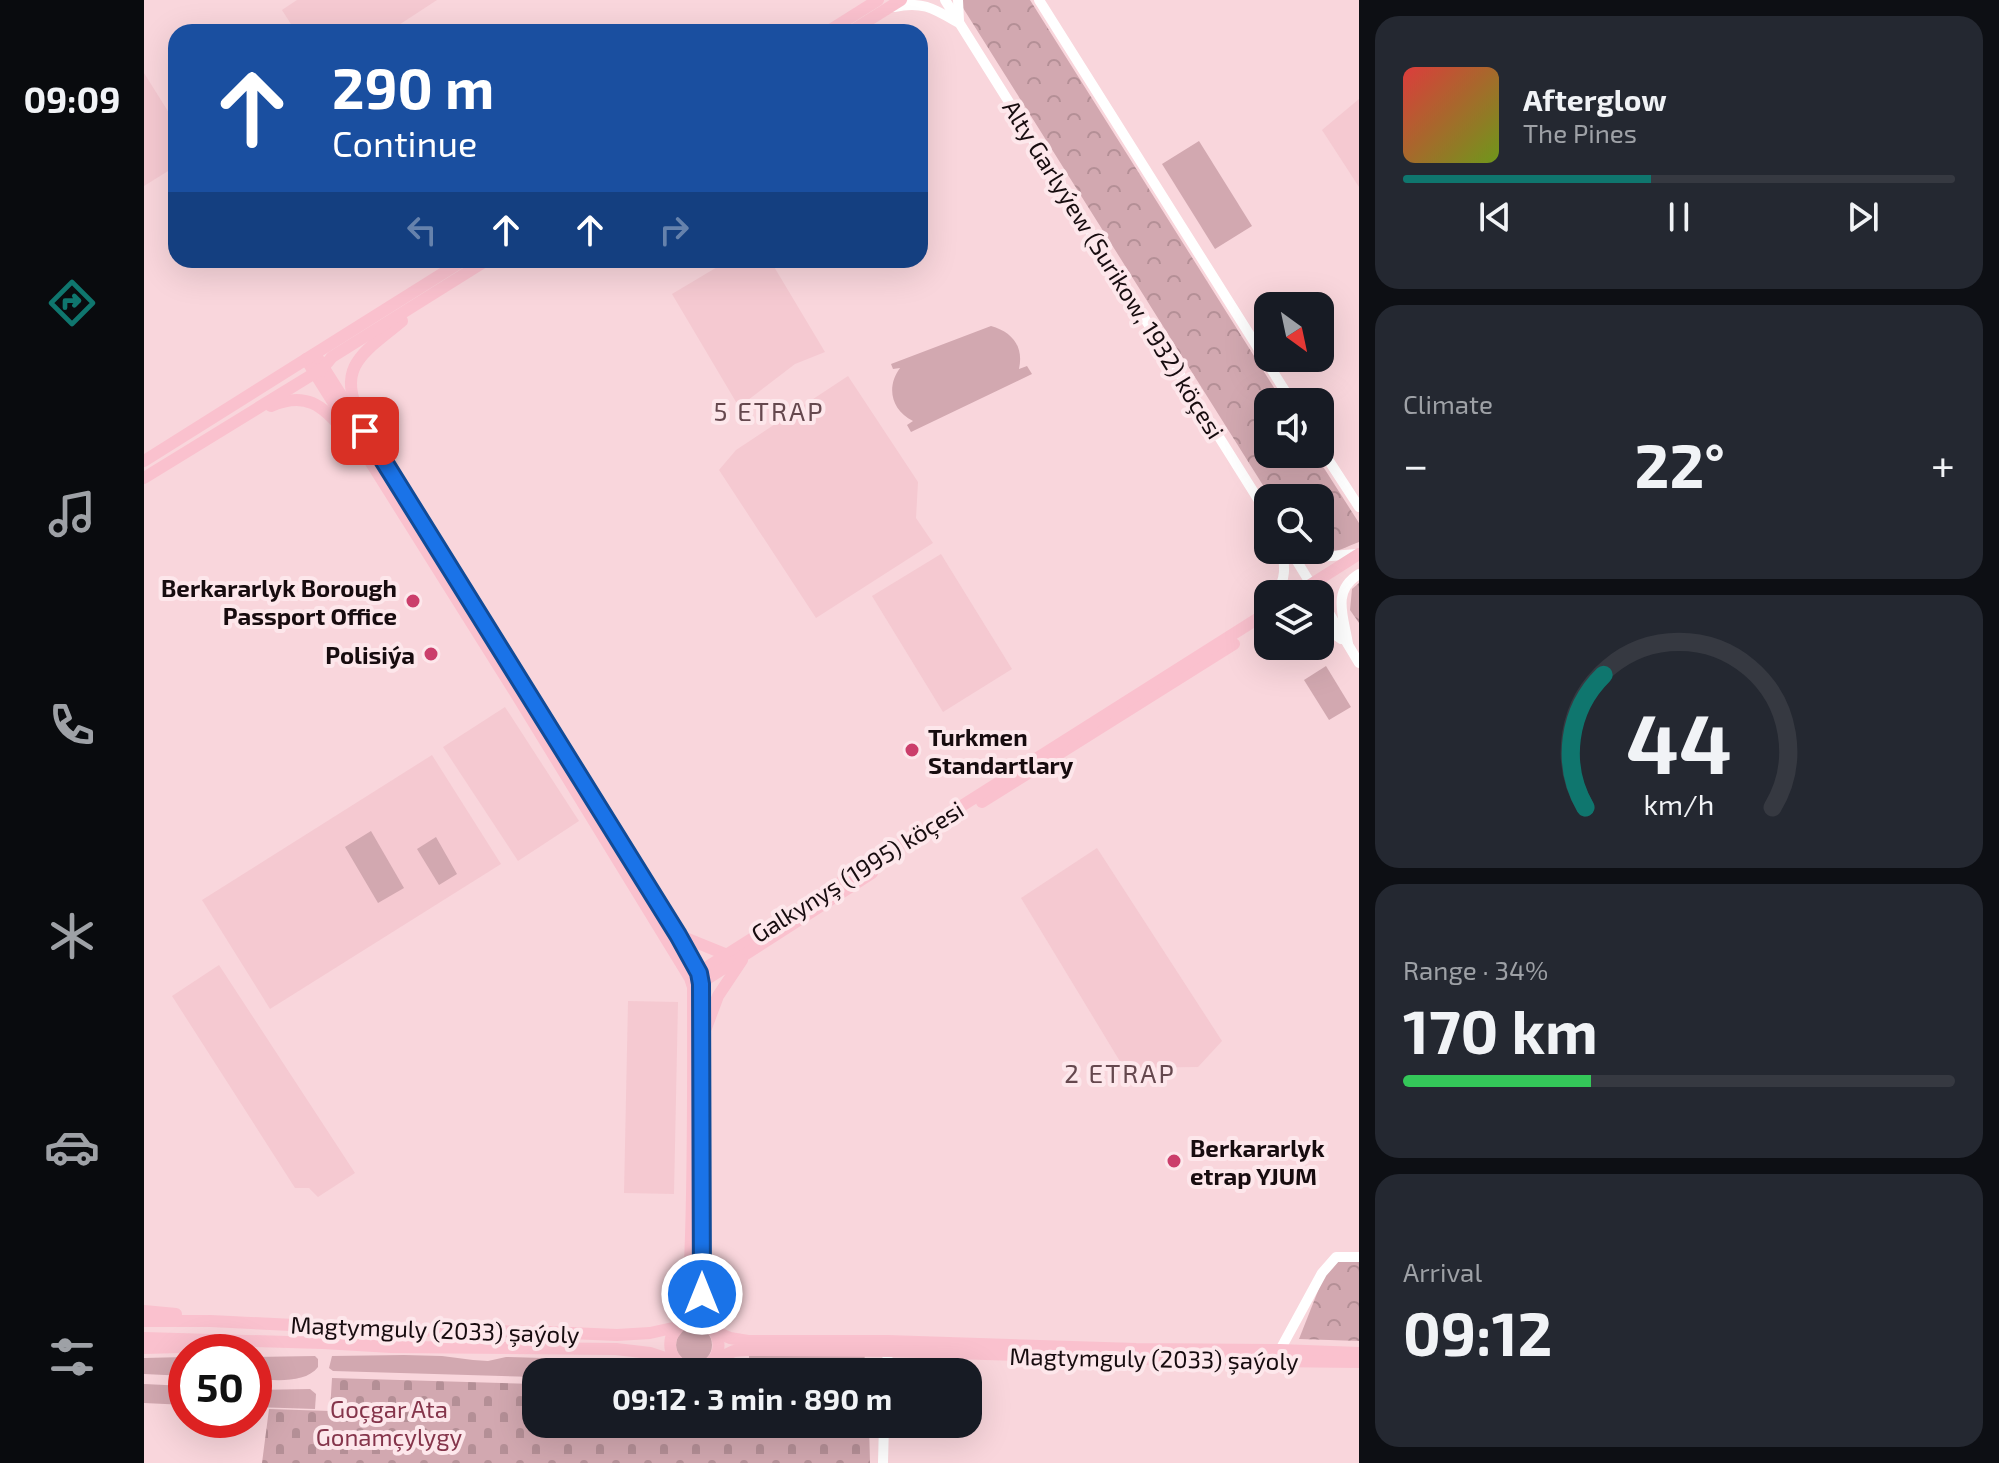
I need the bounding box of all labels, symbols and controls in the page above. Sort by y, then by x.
text: 290 m [332,53,494,120]
icon: ahead [200,56,304,160]
text: 09:09 [23,77,121,120]
text: Afterglow [1523,81,1667,117]
street label: Alty Garlyýew (Surikow, 1932) köçesi [996,94,1231,444]
text: The Pines [1523,117,1637,148]
text: Continue [332,121,477,164]
icon: previous [1473,195,1517,239]
icon: pause [1657,195,1701,239]
icon: next [1841,195,1885,239]
icon: left [400,208,444,252]
icon: ahead [484,208,528,252]
icon: ahead [568,208,612,252]
icon: right [652,208,696,252]
icon: directions [44,275,100,331]
north arrow [1254,292,1334,372]
map controls [1254,292,1334,660]
button: sound [1254,388,1334,468]
text: Climate [1403,388,1493,419]
district label: 5 ETRAP [714,395,824,426]
pin [331,397,399,465]
icon: arrive [343,409,387,453]
text: 22° [1635,428,1725,500]
text: − [1403,437,1429,490]
text: + [1931,437,1955,490]
button: search [1254,484,1334,564]
icon: music [44,486,100,542]
place label: Berkararlyk Borough Passport Office [161,573,397,630]
button: layers [1254,580,1334,660]
marker: Berkararlyk Borough Passport Office [404,592,422,610]
place label: Polisiýa [325,640,415,669]
marker: Polisiýa [422,645,440,663]
text: 44 [1626,690,1732,790]
icon: phone [44,697,100,753]
place label: Turkmen Standartlary [928,722,1074,779]
marker: Turkmen Standartlary [903,741,921,759]
text: km/h [1644,786,1714,821]
street label: Galkynyş (1995) köçesi [746,794,969,949]
icon: climate [44,908,100,964]
text: Range · 34% [1403,954,1548,985]
text: 170 km [1403,994,1598,1066]
district label: 2 ETRAP [1064,1057,1176,1088]
icon: car [44,1119,100,1175]
place label: Berkararlyk etrap YJUM [1190,1133,1325,1190]
marker: Berkararlyk etrap YJUM [1165,1152,1183,1170]
position arrow [660,1252,744,1336]
text: Arrival [1403,1256,1482,1287]
text: 09:12 [1403,1296,1552,1368]
street label: Magtymguly (2033) şaýoly [290,1309,580,1350]
icon: filters [44,1329,100,1385]
speed limit sign: 50 [168,1334,272,1438]
street label: Magtymguly (2033) şaýoly [1009,1341,1299,1376]
text: 09:12 · 3 min · 890 m [612,1380,892,1416]
park label: Goçgar Ata Gonamçylygy [316,1394,463,1452]

